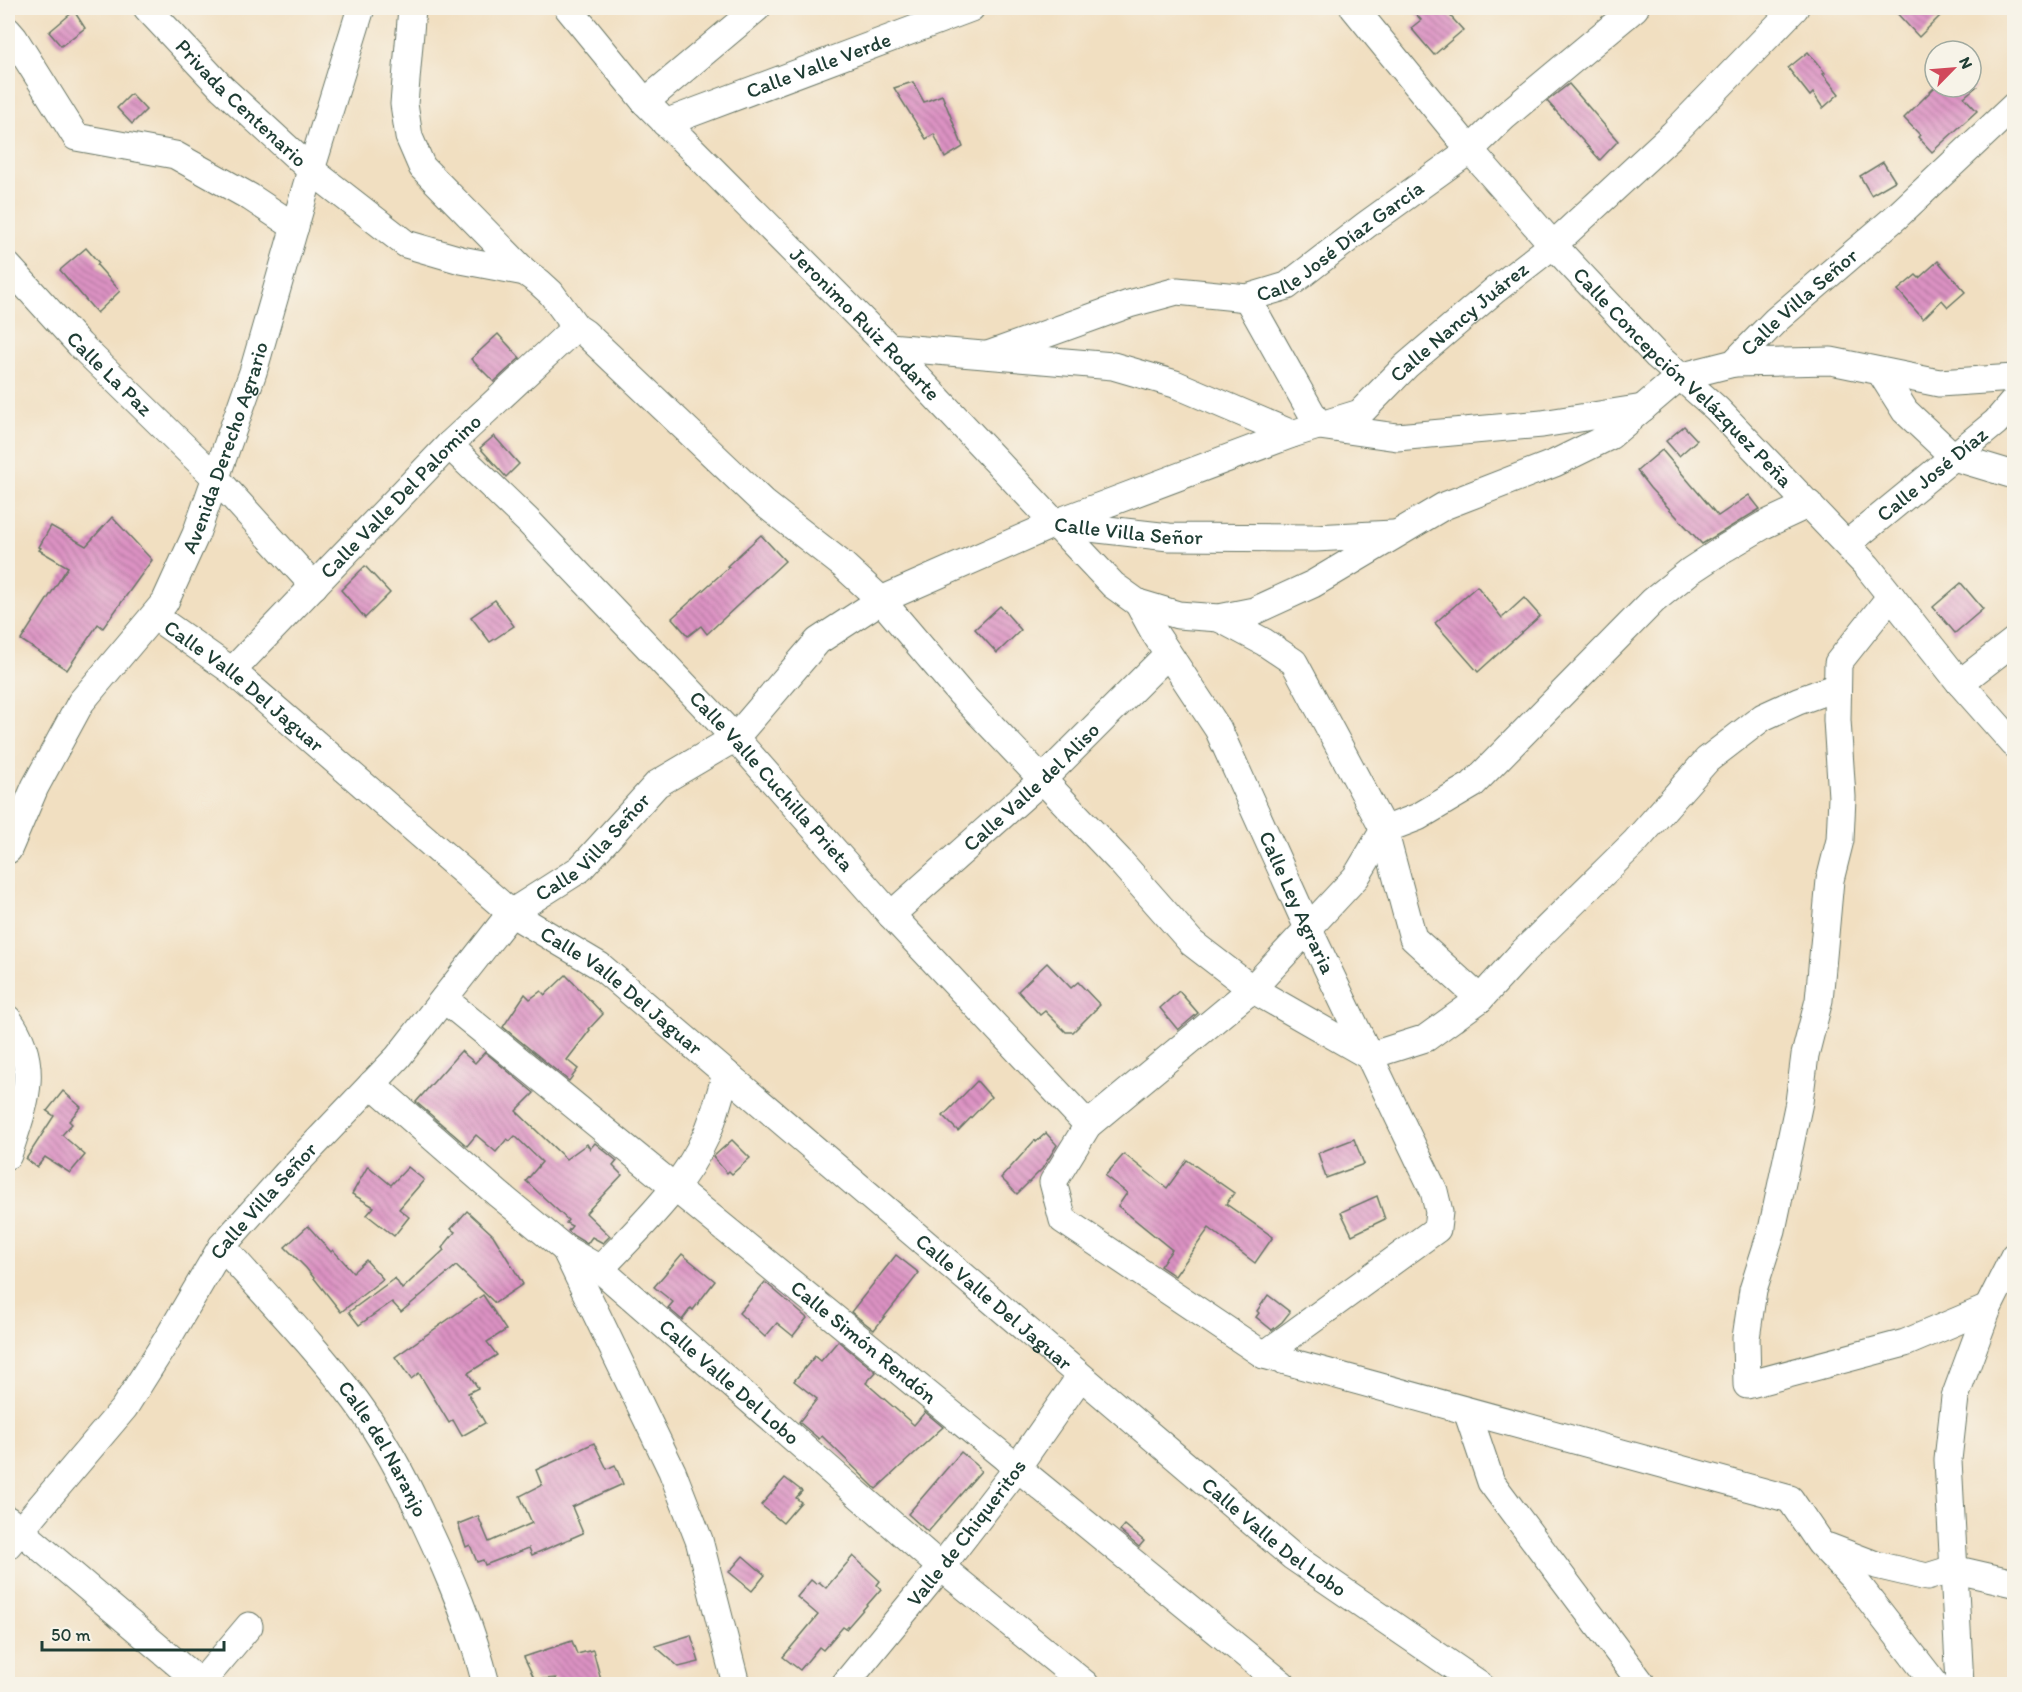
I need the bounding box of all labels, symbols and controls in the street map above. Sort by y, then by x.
street label: Calle Valle Verde [742,26,894,103]
street label: Privada Centenario [171,34,312,172]
north arrow [1923,39,1983,99]
text: N [1955,54,1977,72]
street label: Calle José Díaz García [1253,175,1428,307]
street label: Jeronimo Ruiz Rodarte [785,242,946,406]
street label: Calle Villa Señor [1735,242,1863,361]
street label: Calle Nancy Juárez [1384,256,1533,387]
street label: Calle Concepción Velázquez Peña [1568,262,1798,492]
street label: Calle La Paz [62,326,158,421]
street label: Avenida Derecho Agrario [176,339,273,557]
street label: Calle Valle Del Palomino [315,408,486,583]
street label: Calle José Díaz [1871,421,1992,527]
street label: Calle Villa Señor [1053,511,1203,549]
street label: Calle Valle Del Jaguar [159,614,330,757]
street label: Calle Valle Cuchilla Prieta [684,685,860,876]
street label: Calle Valle del Aliso [958,717,1104,857]
street label: Calle Villa Señor [530,787,655,906]
street label: Calle Ley Agraria [1254,827,1341,978]
street label: Calle Valle Del Jaguar [536,920,708,1060]
street label: Calle Villa Señor [204,1136,322,1264]
street label: Calle Valle Del Jaguar [911,1228,1078,1376]
street label: Calle Simón Rendón [786,1275,942,1409]
street label: Calle Valle Del Lobo [654,1313,805,1450]
street label: Calle del Naranjo [333,1375,433,1521]
street label: Valle de Chiqueritos [901,1454,1031,1611]
street label: Calle Valle Del Lobo [1197,1471,1352,1602]
scale bar [42,1614,224,1652]
text: 50 m [51,1624,91,1646]

